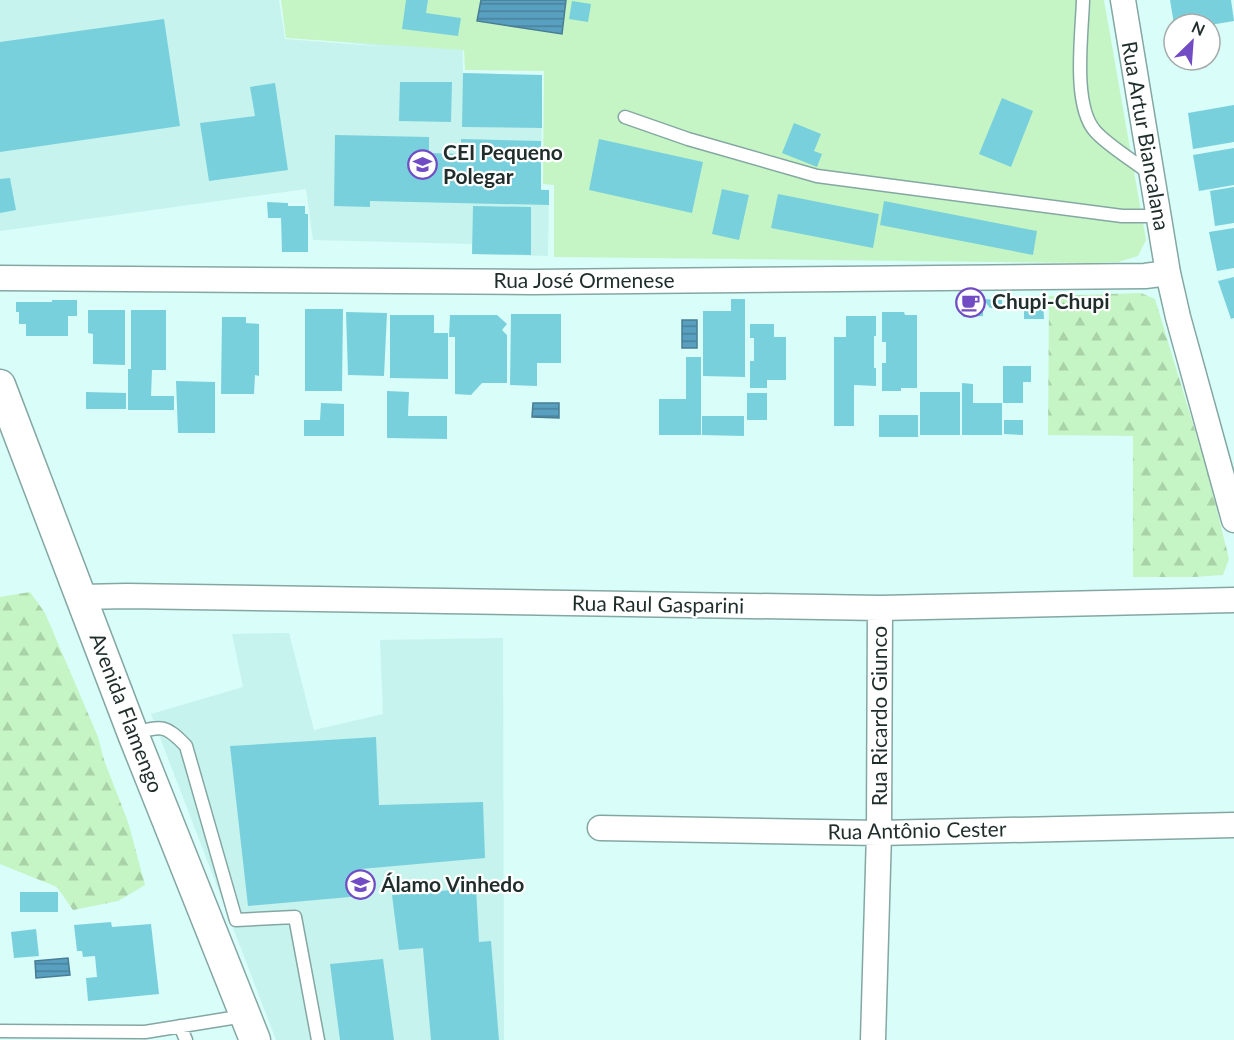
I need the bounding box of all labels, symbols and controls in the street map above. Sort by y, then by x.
north arrow [1162,12,1222,72]
text: N [1189,17,1208,39]
street label: Rua Artur Biancalana [1118,39,1175,232]
place label: CEI Pequeno Polegar [443,139,563,188]
school or university icon: CEI Pequeno Polegar [406,149,438,181]
street label: Rua José Ormenese [493,267,675,292]
cafe icon: Chupi-Chupi [955,286,987,318]
place label: Chupi-Chupi [992,288,1110,313]
street label: Rua Raul Gasparini [572,589,744,618]
street label: Rua Ricardo Giunco [866,626,891,806]
street label: Avenida Flamengo [85,629,169,796]
street label: Rua Antônio Cester [827,815,1007,844]
school or university icon: Álamo Vinhedo [344,869,376,901]
place label: Álamo Vinhedo [380,871,524,896]

